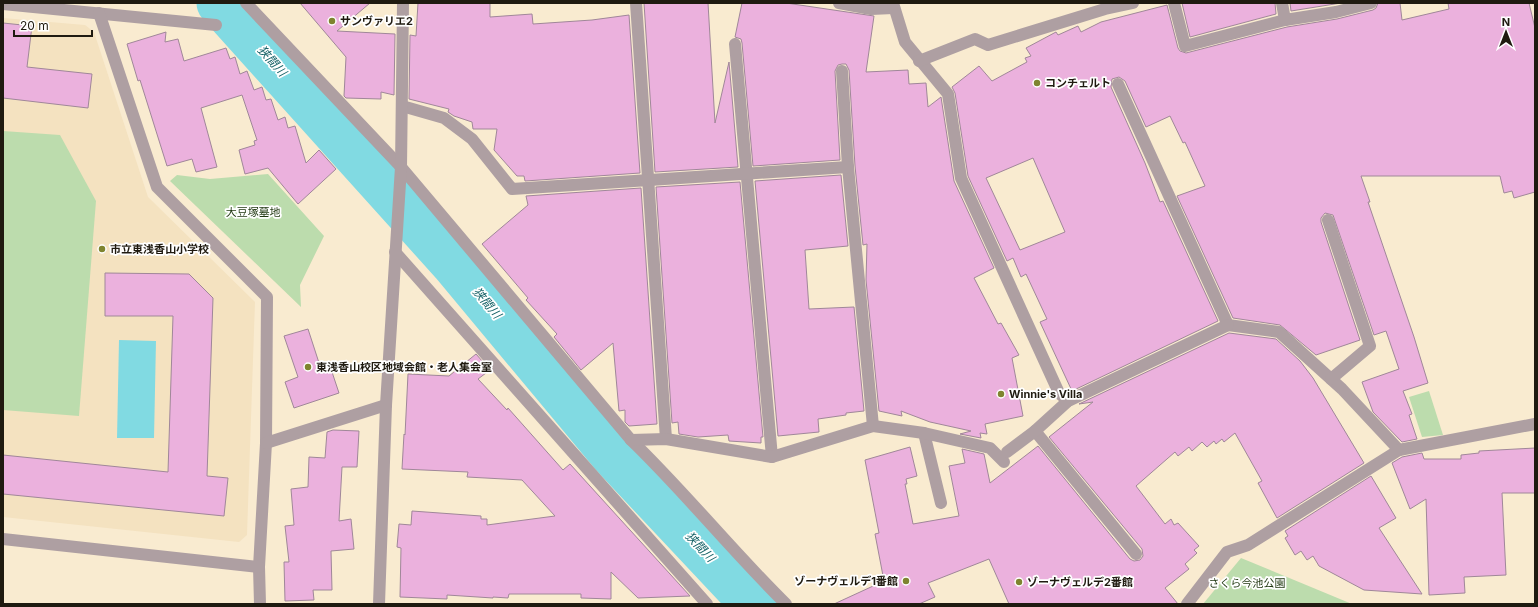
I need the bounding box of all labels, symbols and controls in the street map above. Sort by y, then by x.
scale bar [14,12,92,38]
north arrow [1486,12,1526,52]
place label: サンヴァリエ2 [340,14,413,28]
text: N [1502,15,1510,29]
marker: サンヴァリエ2 [327,16,337,26]
text: 20 m [20,18,49,33]
water label: 狭間川 [255,42,291,81]
place label: コンチェルト [1045,76,1111,90]
marker: コンチェルト [1032,78,1042,88]
park label: 大豆塚墓地 [226,205,281,219]
place label: 市立東浅香山小学校 [110,242,209,256]
marker: 市立東浅香山小学校 [97,244,107,254]
water label: 狭間川 [470,284,506,323]
place label: 東浅香山校区地域会館・老人集会室 [316,360,492,374]
marker: 東浅香山校区地域会館・老人集会室 [303,362,313,372]
place label: Winnie's Villa [1009,387,1082,401]
marker: Winnie's Villa [996,389,1006,399]
water label: 狭間川 [683,528,719,566]
place label: ゾーナヴェルデ1番館 [794,574,898,588]
place label: ゾーナヴェルデ2番館 [1027,575,1133,589]
marker: ゾーナヴェルデ1番館 [901,576,911,586]
park label: さくら今池公園 [1209,576,1286,590]
marker: ゾーナヴェルデ2番館 [1014,577,1024,587]

